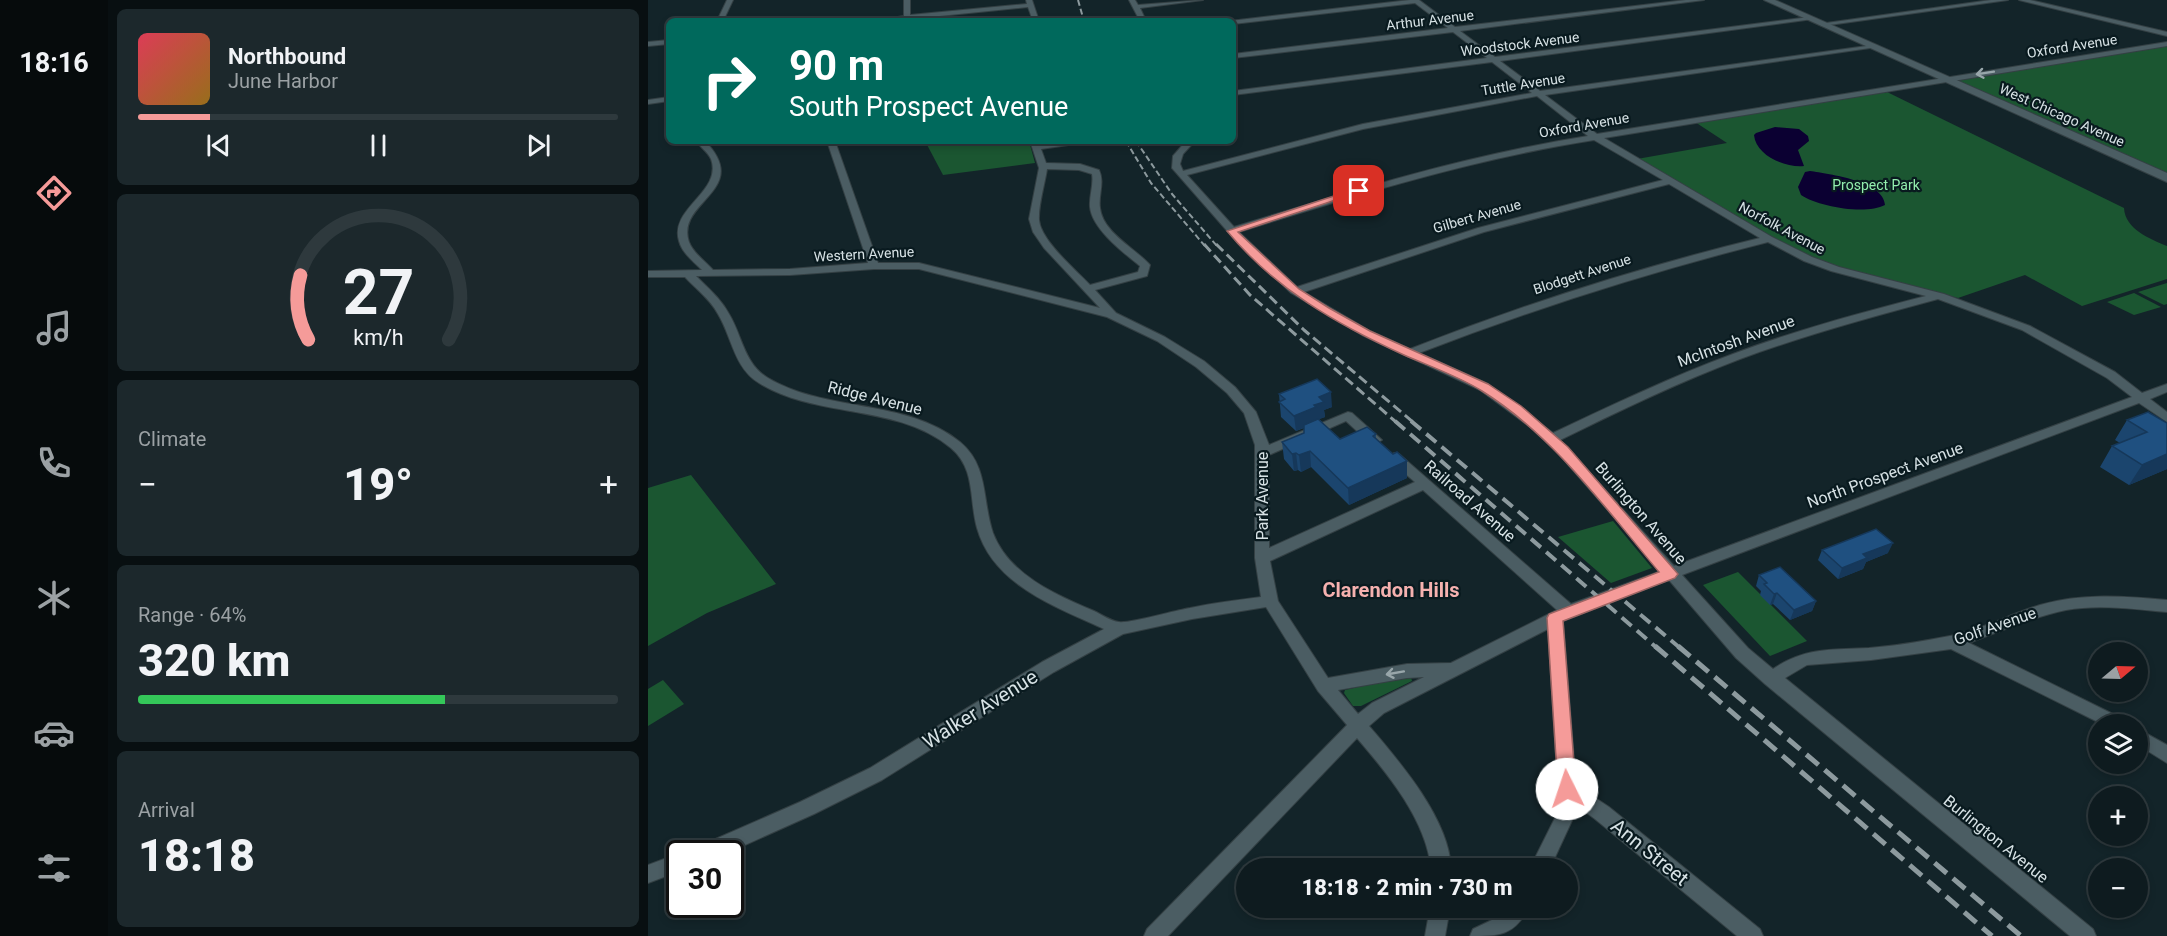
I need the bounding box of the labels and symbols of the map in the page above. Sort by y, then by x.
street label: Arthur Avenue [1385,7,1475,33]
street label: Woodstock Avenue [1460,29,1580,59]
street label: Oxford Avenue [2026,31,2118,61]
one-way arrow [1975,67,1995,78]
street label: Tuttle Avenue [1480,69,1566,99]
street label: West Chicago Avenue [1997,80,2127,150]
street label: Oxford Avenue [1538,109,1630,141]
pin [1333,165,1384,216]
park label: Prospect Park [1832,177,1921,193]
street label: Gilbert Avenue [1431,196,1523,236]
street label: Norfolk Avenue [1736,199,1828,257]
street label: Western Avenue [813,243,915,265]
street label: Blodgett Avenue [1531,251,1633,297]
street label: McIntosh Avenue [1675,311,1797,371]
street label: Ridge Avenue [826,377,924,419]
street label: North Prospect Avenue [1804,438,1966,512]
street label: Park Avenue [1253,452,1272,540]
street label: Railroad Avenue [1420,456,1520,546]
street label: Burlington Avenue [1591,458,1691,568]
district label: Clarendon Hills [1322,578,1460,602]
street label: Golf Avenue [1951,603,2039,649]
north arrow [2088,642,2148,702]
street label: Walker Avenue [918,664,1042,754]
one-way arrow [1386,668,1406,679]
position arrow [1535,757,1599,821]
street label: Burlington Avenue [1940,791,2052,887]
street label: Ann Street [1606,813,1694,891]
speed limit sign: 30 [666,840,744,918]

